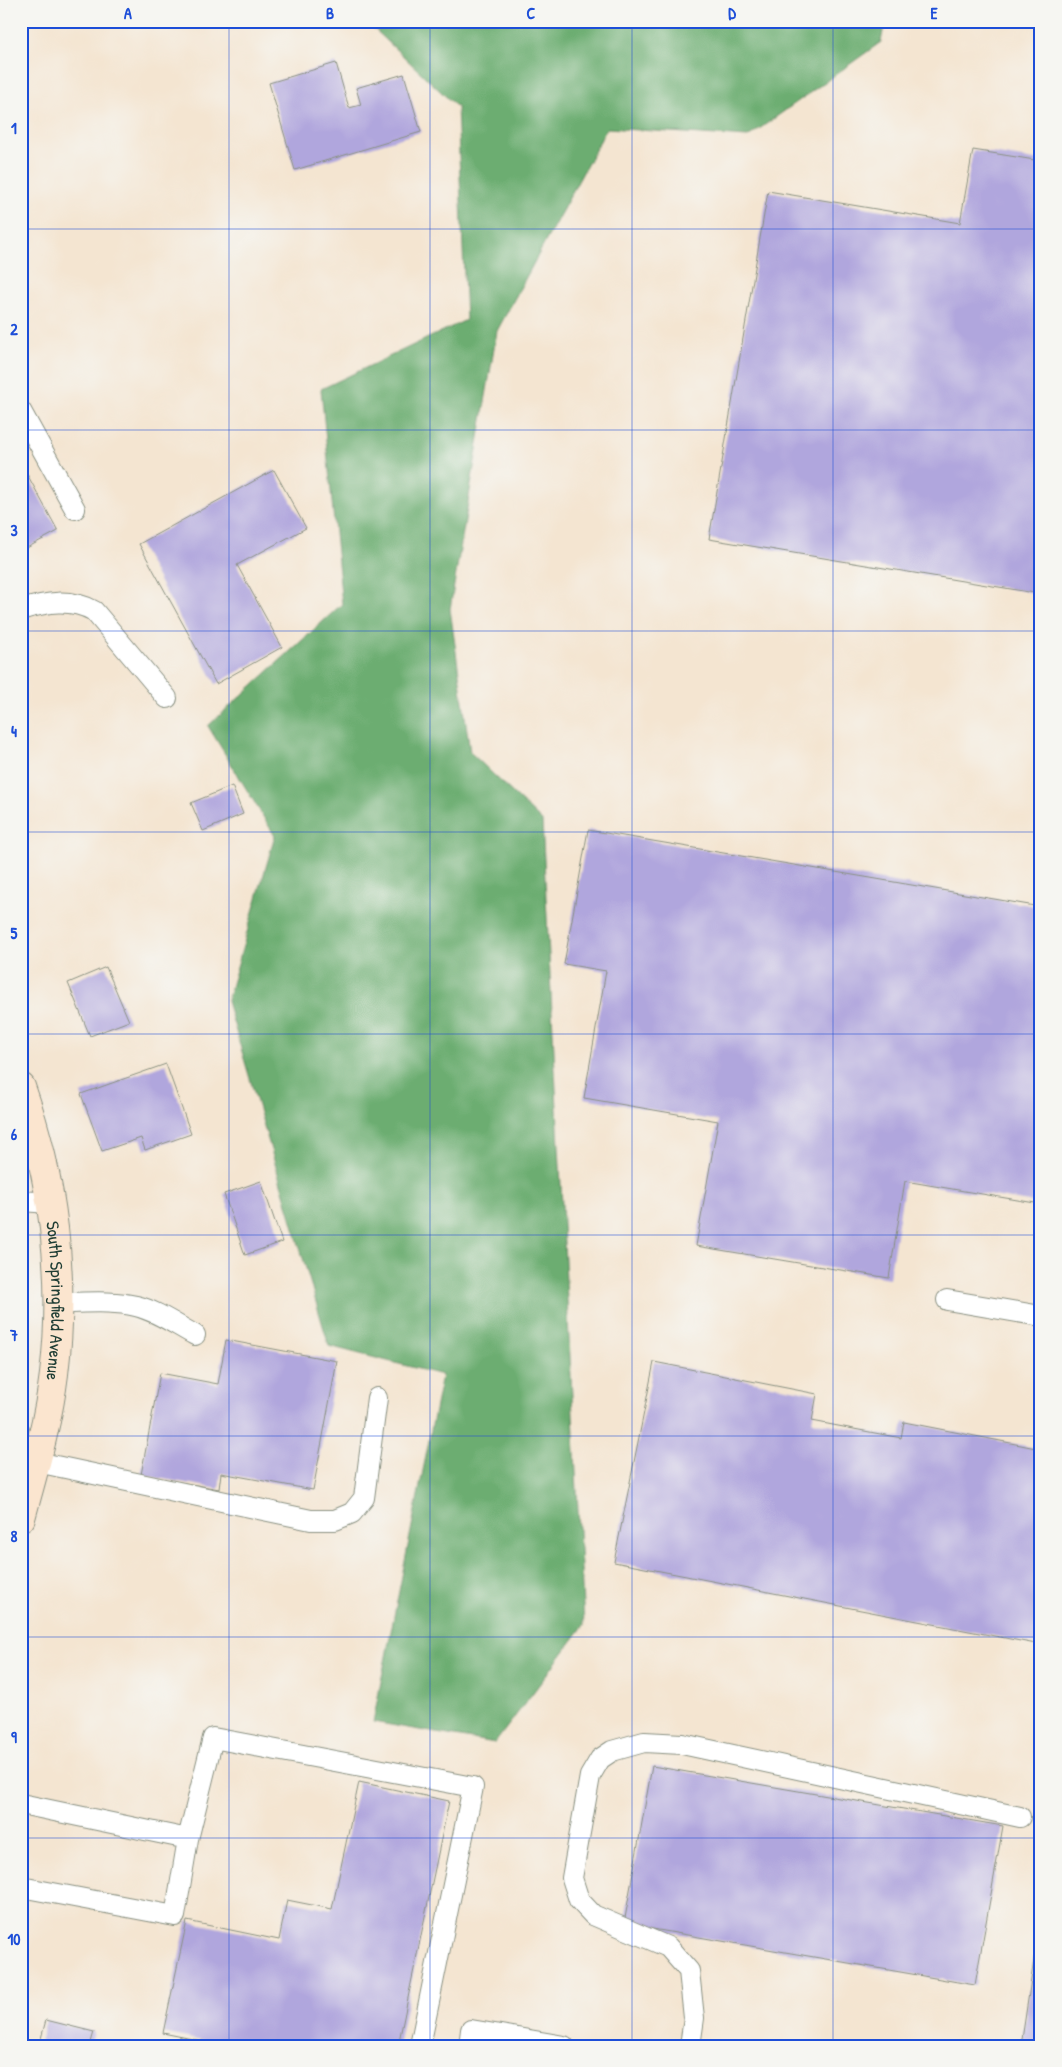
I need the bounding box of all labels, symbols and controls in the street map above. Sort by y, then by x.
text: A [124,2,132,24]
text: B [326,2,334,24]
text: C [527,2,536,24]
text: D [728,2,736,24]
text: E [930,2,938,24]
text: 1 [11,117,17,139]
text: 2 [10,318,18,340]
text: 3 [10,519,18,541]
text: 4 [11,720,17,742]
text: 5 [11,922,18,944]
text: 6 [11,1123,18,1145]
street label: South Springfield Avenue [41,1220,71,1382]
text: 7 [9,1324,18,1346]
text: 8 [11,1525,18,1547]
text: 9 [11,1726,17,1748]
text: 10 [8,1928,20,1950]

